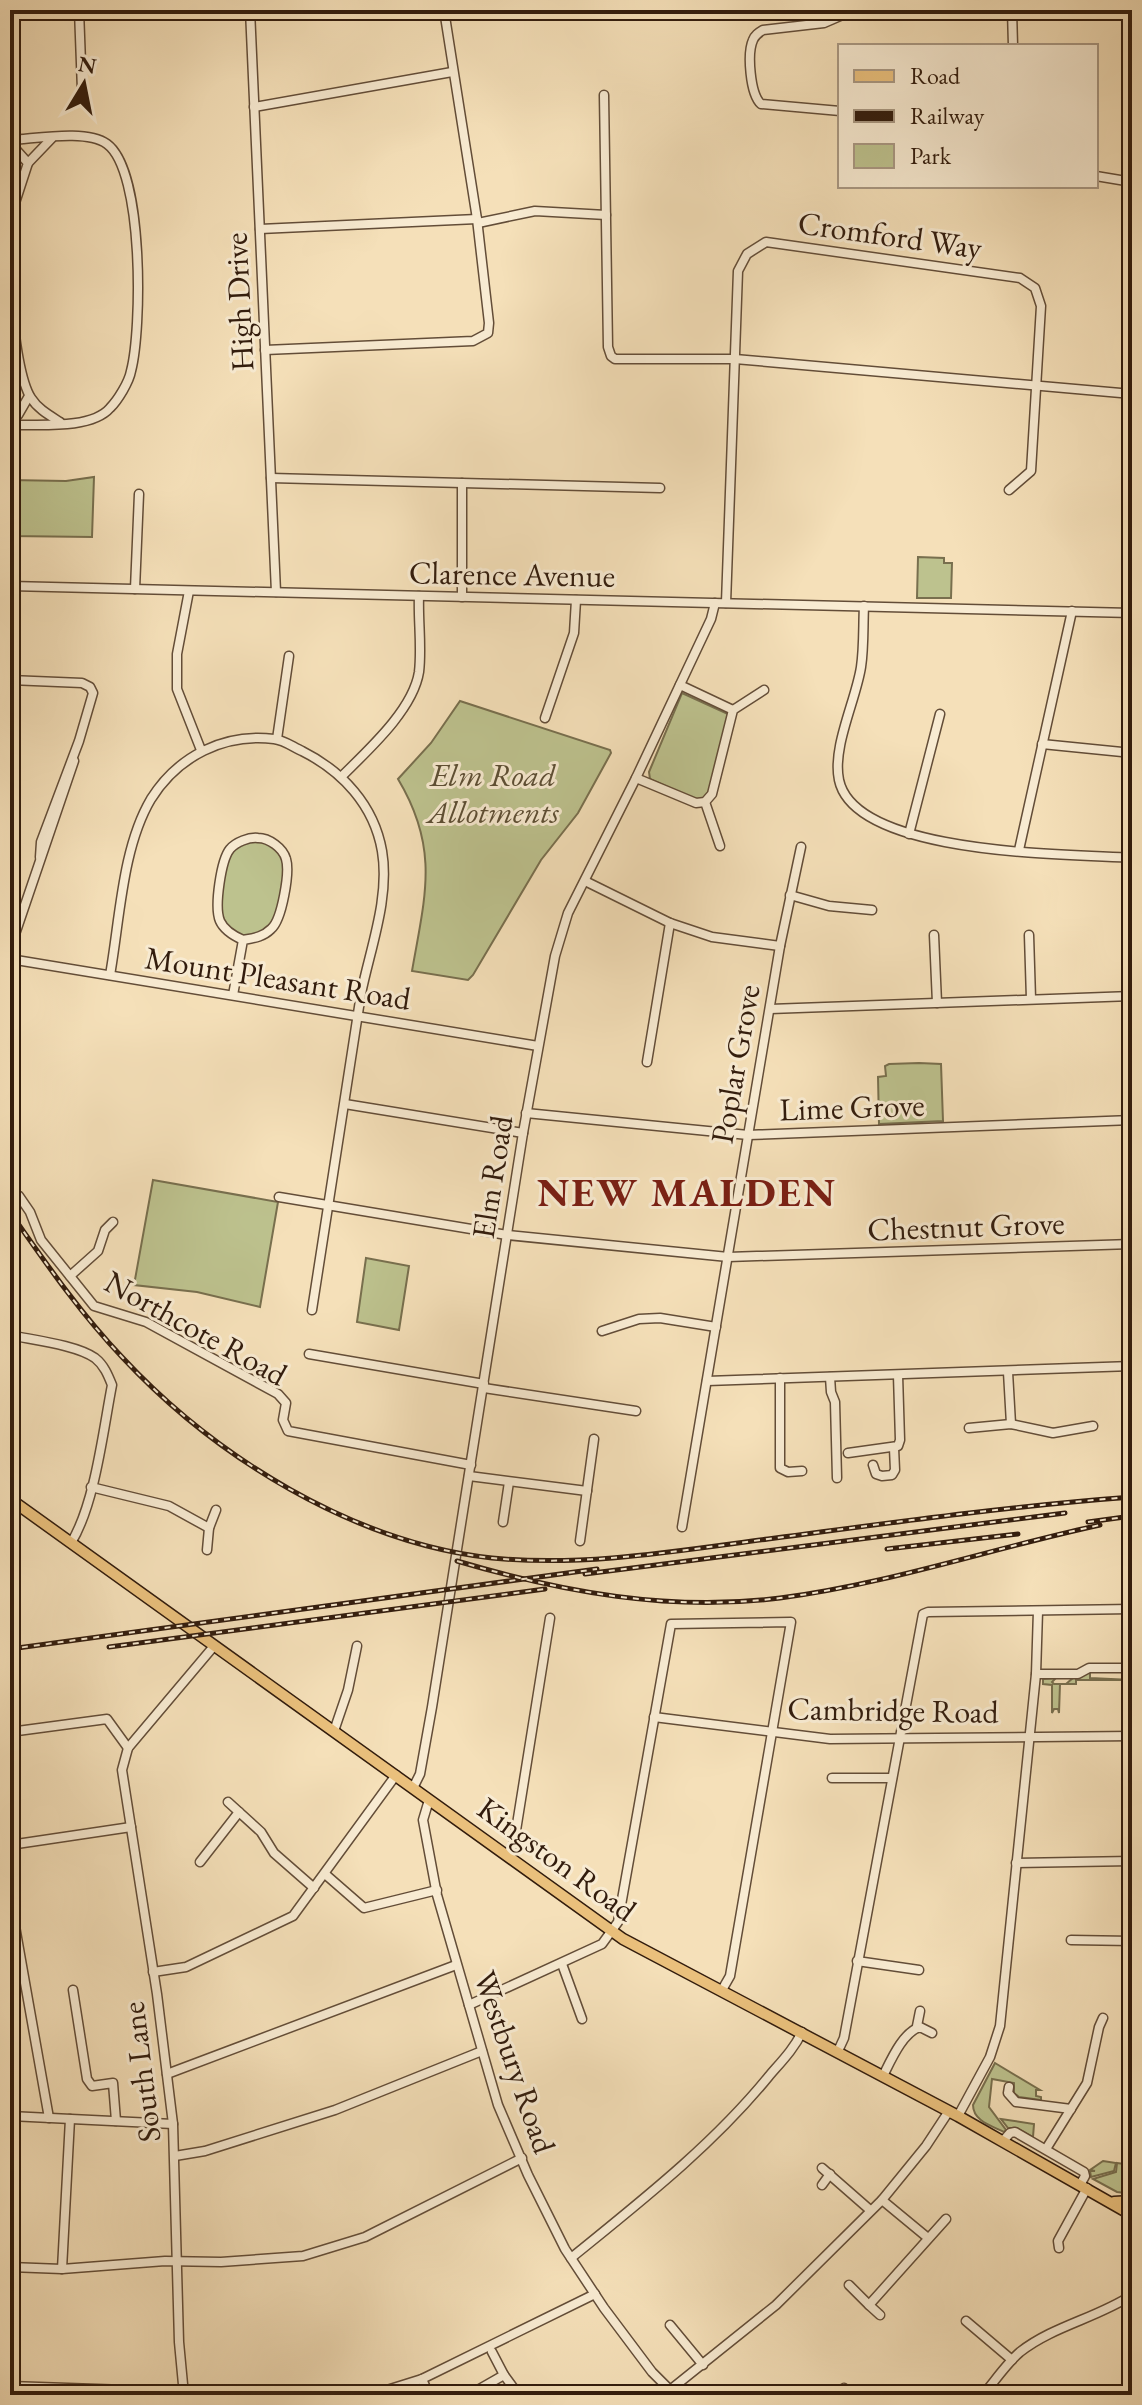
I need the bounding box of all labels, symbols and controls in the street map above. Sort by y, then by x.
north arrow [44,44,124,124]
legend [838,44,1098,188]
text: N [76,49,99,81]
text: Road [910,60,961,91]
text: Railway [910,100,985,131]
text: Park [910,140,952,171]
street label: Cromford Way [795,201,986,269]
street label: High Drive [214,232,264,372]
street label: Clarence Avenue [408,551,616,597]
park label: Elm Road Allotments [425,754,559,833]
street label: Mount Pleasant Road [142,936,415,1020]
street label: Poplar Grove [700,981,770,1147]
street label: Lime Grove [779,1083,925,1131]
street label: Elm Road [462,1112,523,1242]
district label: NEW MALDEN [537,1166,837,1218]
street label: Chestnut Grove [867,1202,1065,1250]
street label: Northcote Road [97,1261,295,1396]
street label: Cambridge Road [787,1687,1000,1733]
street label: Kingston Road [469,1787,646,1931]
street label: Westbury Road [464,1965,566,2160]
street label: South Lane [112,1999,170,2145]

